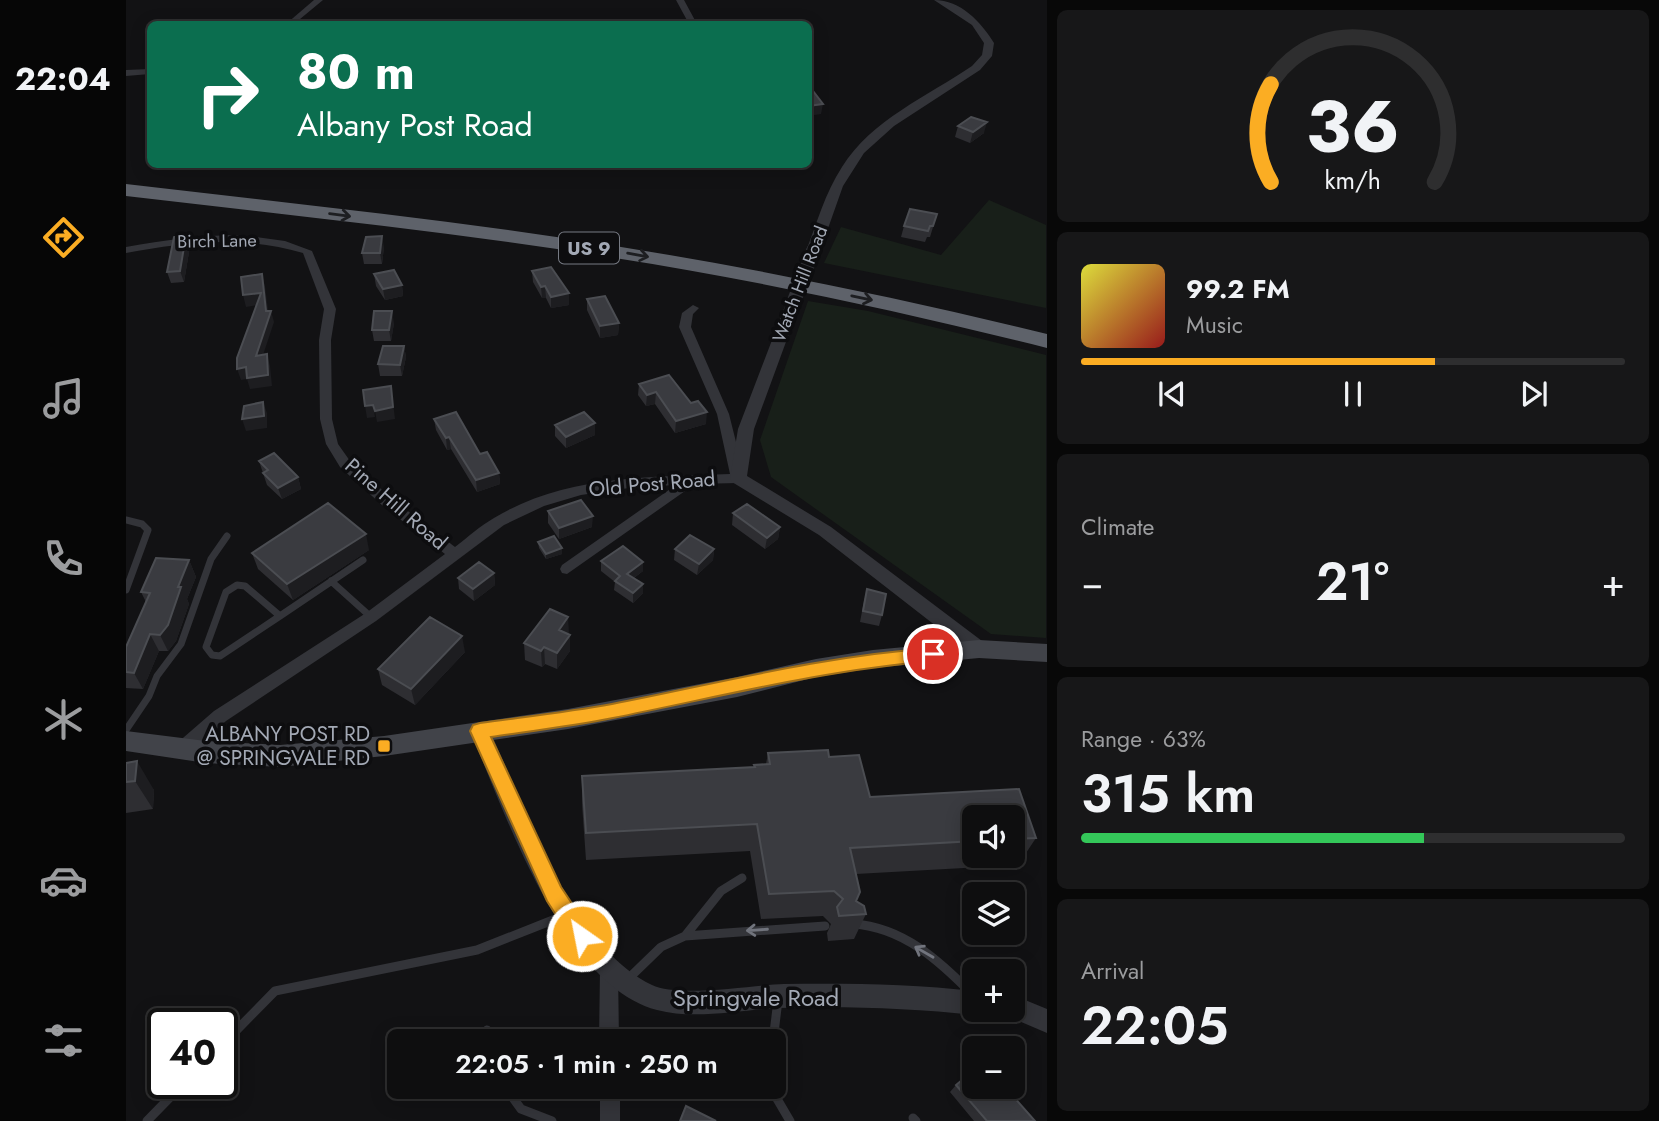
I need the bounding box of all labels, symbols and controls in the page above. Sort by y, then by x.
text: 80 m [297,37,415,107]
icon: right [182,49,273,140]
text: 22:04 [15,56,111,102]
text: 36 [1306,74,1400,179]
text: Albany Post Road [297,102,533,148]
text: km/h [1325,162,1381,198]
one-way arrow [328,209,351,222]
icon: directions [39,213,88,262]
street label: Watch Hill Road [766,222,834,346]
street label: Birch Lane [177,227,257,255]
road number: US 9 [559,232,619,264]
one-way arrow [626,249,649,262]
text: 99.2 FM [1186,270,1290,308]
one-way arrow [850,292,873,305]
text: Music [1186,308,1243,342]
icon: music [39,374,88,423]
icon: previous [1153,375,1191,413]
icon: pause [1334,375,1372,413]
icon: next [1515,375,1553,413]
street label: Pine Hill Road [338,451,454,557]
street label: Old Post Road [587,464,717,504]
text: Climate [1081,510,1154,544]
icon: phone [39,534,88,583]
text: 21° [1316,544,1389,620]
text: − [1081,555,1103,610]
text: + [1602,555,1625,610]
pin [903,624,963,684]
icon: arrive [914,635,952,673]
icon: climate [39,695,88,744]
place label: ALBANY POST RD @ SPRINGVALE RD [197,719,370,773]
text: Range · 63% [1081,722,1206,756]
marker: ALBANY POST RD @ SPRINGVALE RD [376,738,392,754]
text: 315 km [1081,756,1255,832]
map controls [962,805,1025,1099]
button: sound [962,805,1025,868]
icon: car [39,856,88,905]
button: layers [962,882,1025,945]
position arrow [545,899,619,973]
one-way arrow [746,924,769,937]
one-way arrow [914,944,934,958]
text: Arrival [1081,954,1144,988]
button: + [962,959,1025,1022]
street label: Springvale Road [673,980,839,1015]
text: 22:05 [1081,988,1228,1064]
speed limit sign: 40 [147,1008,238,1099]
icon: filters [39,1016,88,1065]
button: − [962,1036,1025,1099]
text: 22:05 · 1 min · 250 m [455,1045,718,1083]

